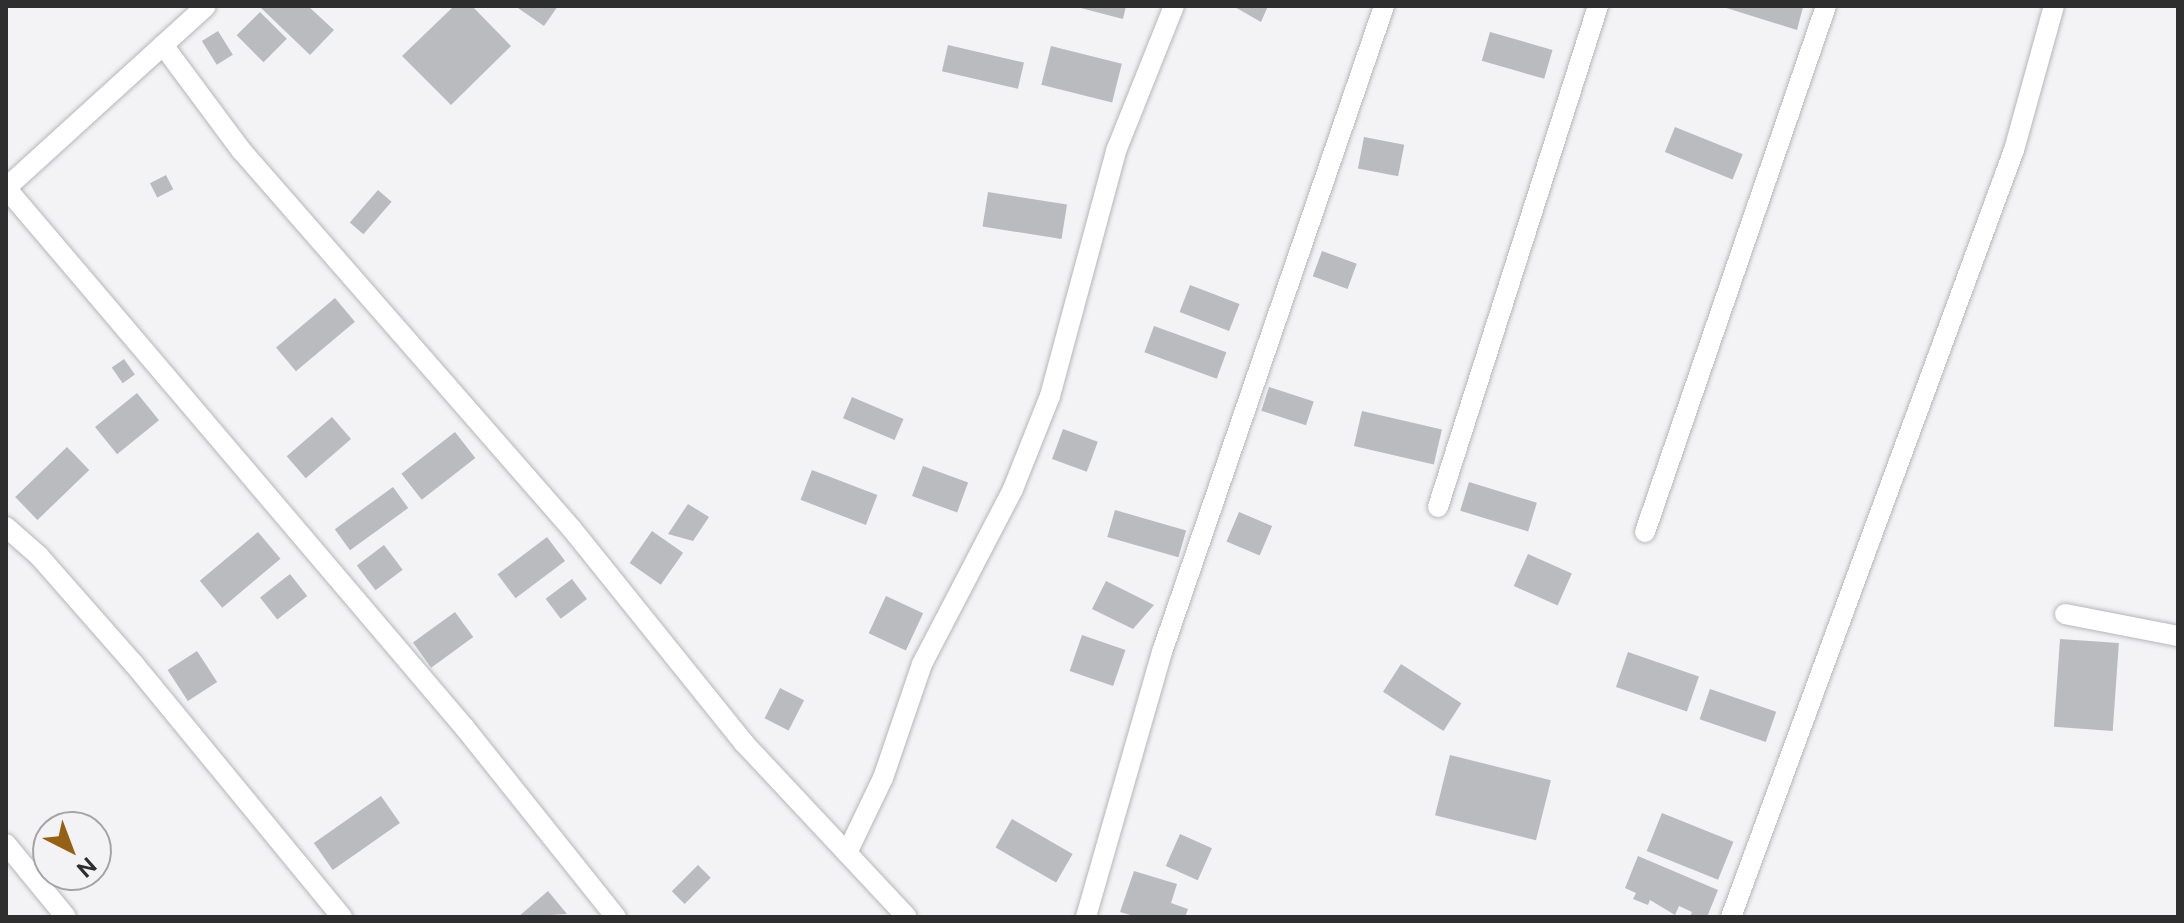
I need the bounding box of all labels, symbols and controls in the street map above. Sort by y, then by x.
north arrow [32,811,112,891]
text: N [72,852,102,883]

